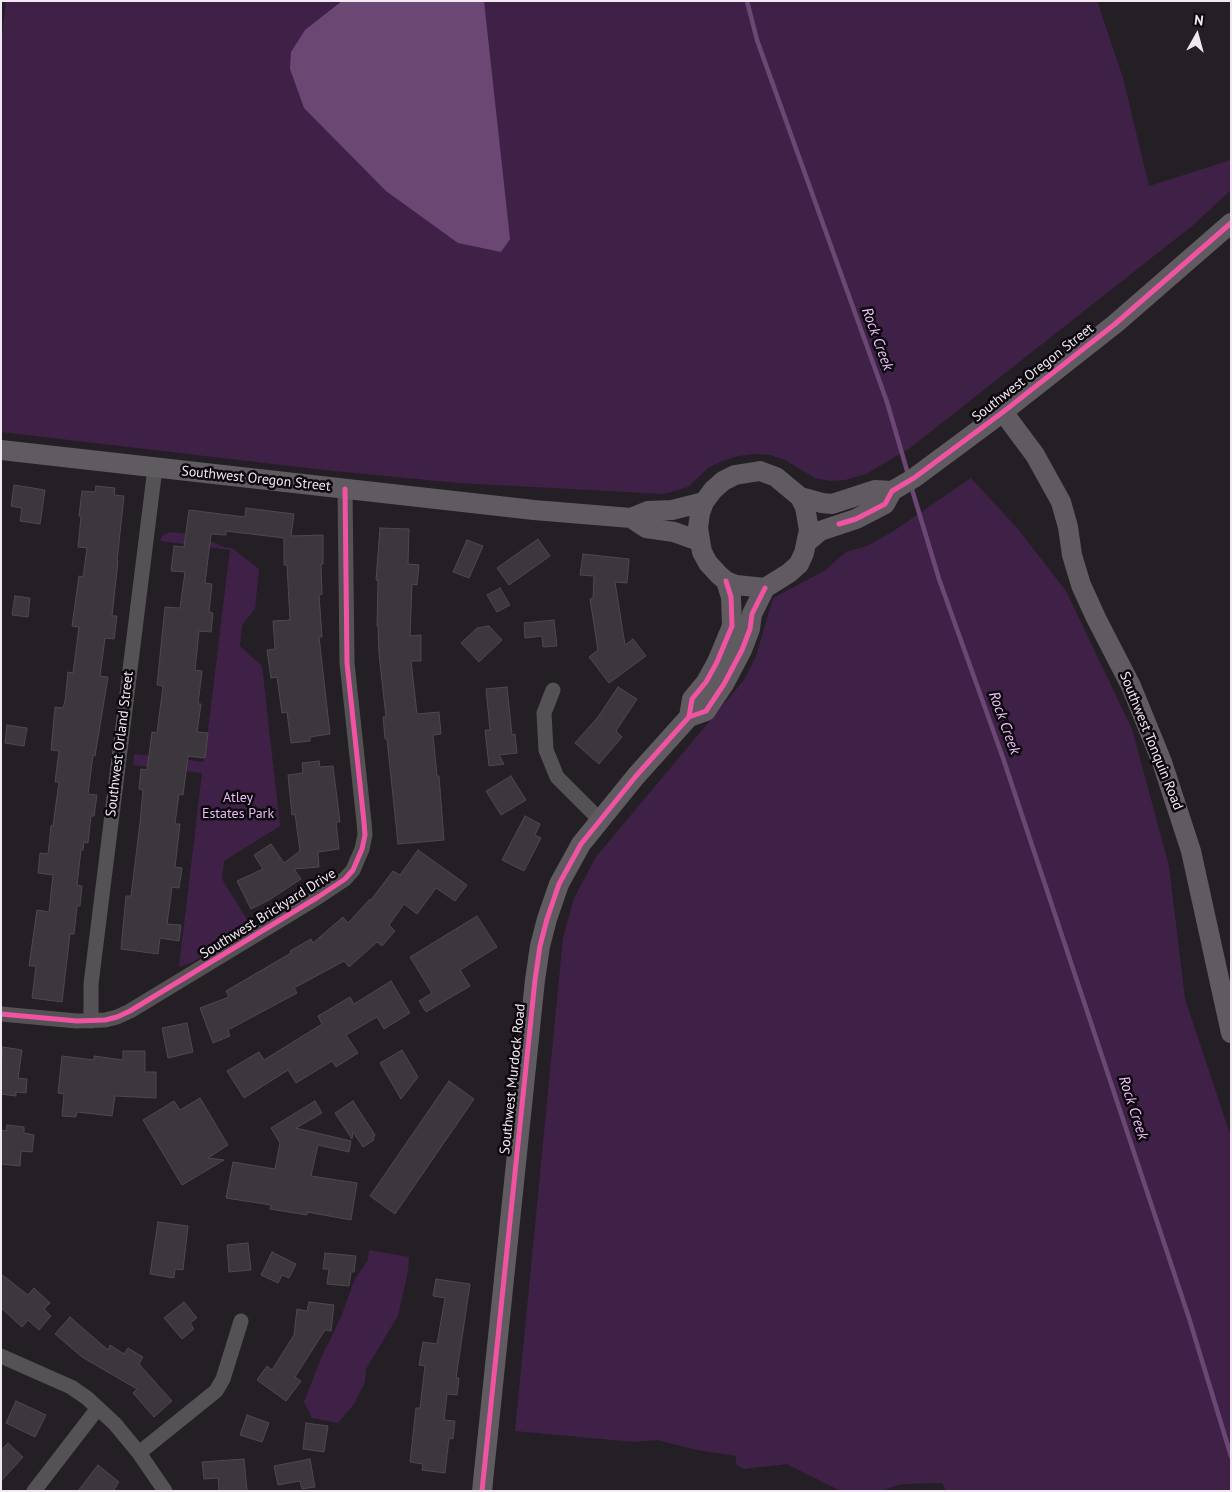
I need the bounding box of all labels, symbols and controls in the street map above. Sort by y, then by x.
north arrow [1172,10,1222,60]
text: N [1193,11,1204,30]
water label: Rock Creek [857,305,897,373]
street label: Southwest Oregon Street [969,320,1097,426]
street label: Southwest Oregon Street [181,463,331,495]
street label: Southwest Tonquin Road [1116,669,1186,813]
street label: Southwest Orland Street [103,670,137,818]
water label: Rock Creek [984,689,1024,757]
park label: Atley Estates Park [202,790,274,822]
street label: Southwest Brickyard Drive [197,865,339,963]
street label: Southwest Murdock Road [497,1003,529,1155]
water label: Rock Creek [1114,1074,1152,1142]

